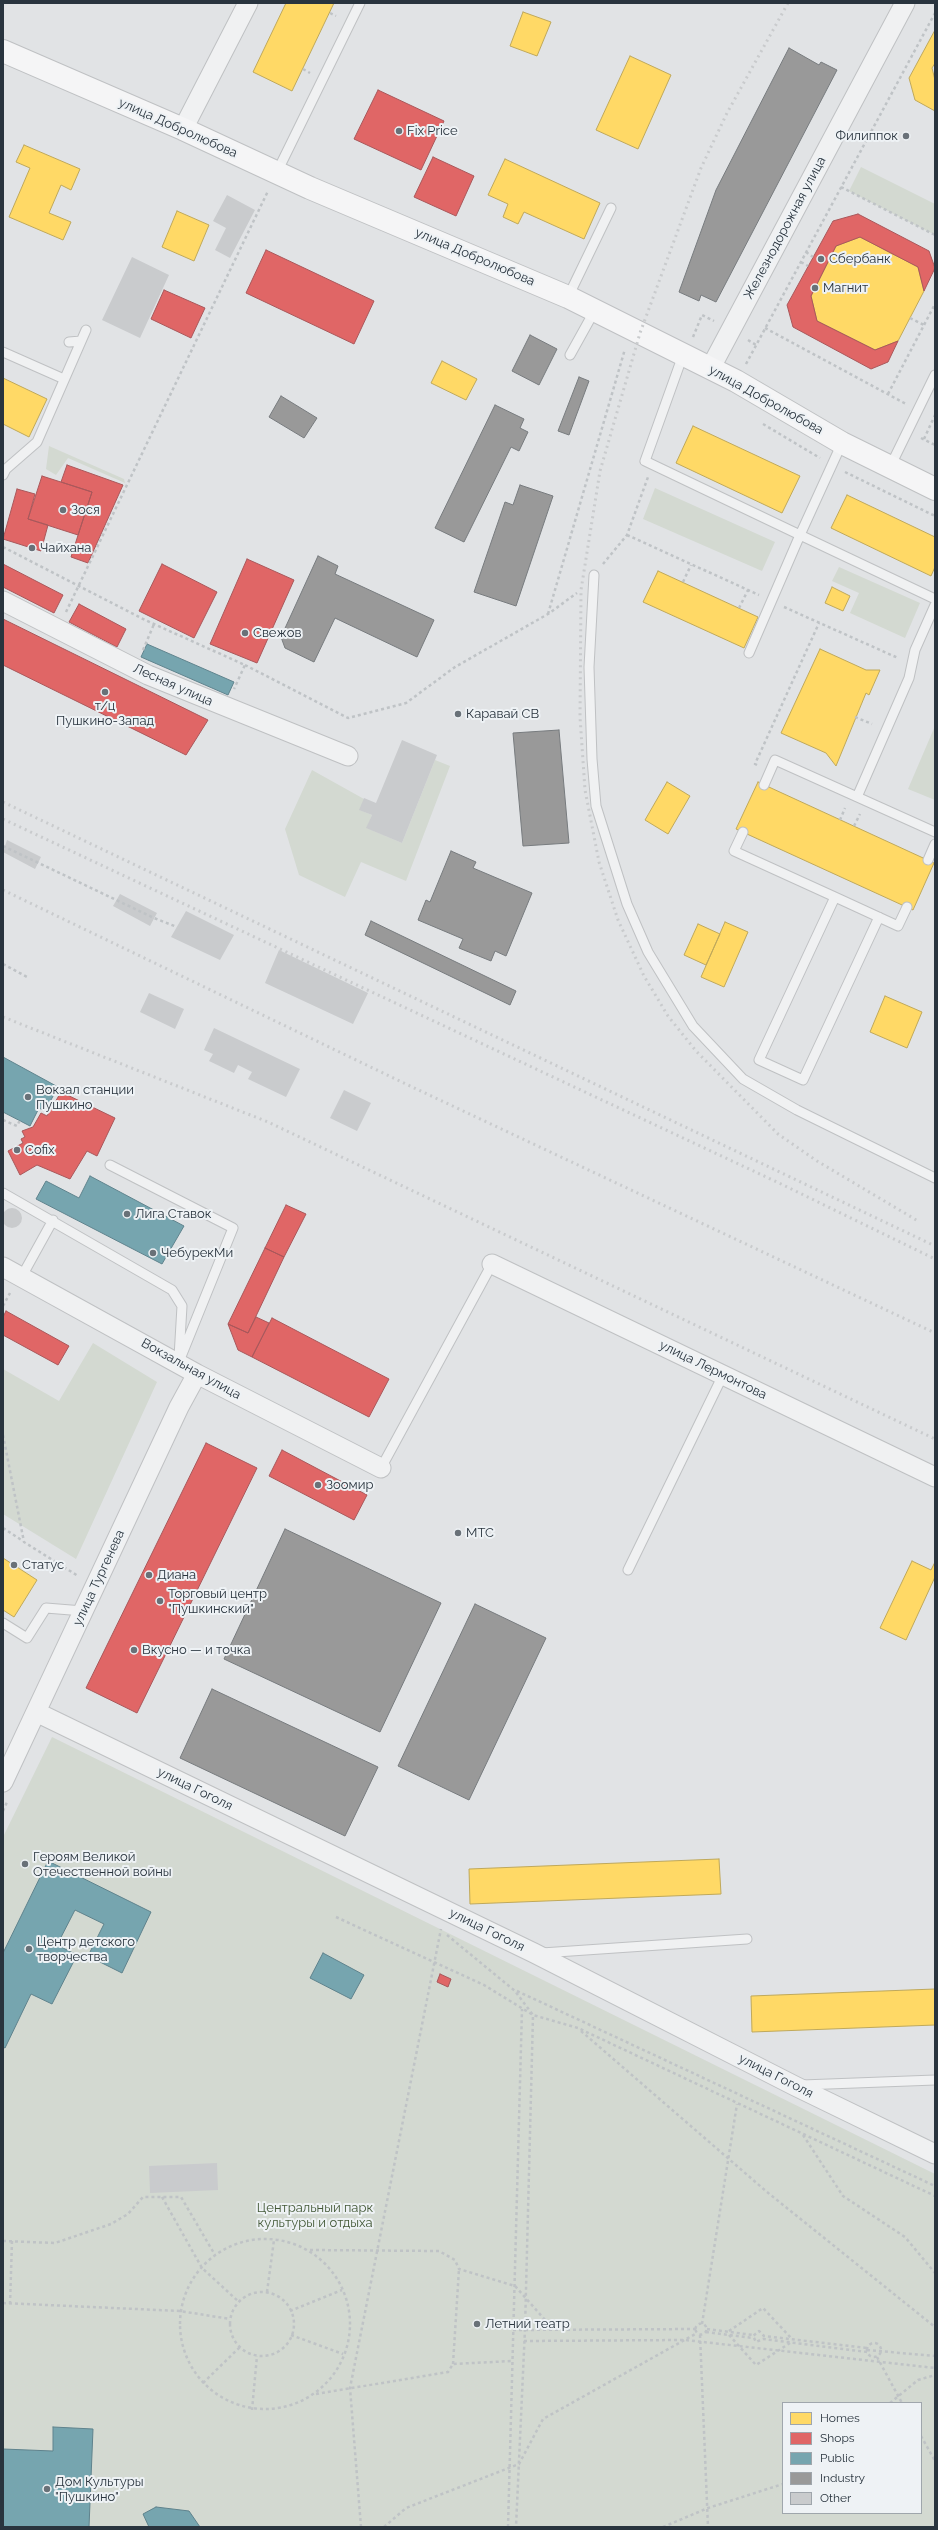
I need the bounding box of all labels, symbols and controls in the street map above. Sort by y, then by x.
street label: улица Добролюбова [116,95,240,161]
place label: Fix Price [407,123,458,139]
marker: Fix Price [394,126,404,136]
place label: Филиппок [835,128,898,144]
marker: Филиппок [901,131,911,141]
street label: Железнодорожная улица [741,154,829,302]
street label: улица Добролюбова [413,225,537,289]
place label: Сбербанк [829,251,891,267]
marker: Сбербанк [816,254,826,264]
place label: Магнит [823,280,868,296]
marker: Магнит [810,283,820,293]
street label: улица Добролюбова [706,362,826,438]
place label: Зося [71,502,100,518]
marker: Зося [58,505,68,515]
place label: Чайхана [40,540,91,556]
marker: Чайхана [27,543,37,553]
place label: Свежов [253,625,301,641]
marker: Свежов [240,628,250,638]
street label: Лесная улица [131,660,215,710]
marker: т/ц Пушкино-Запад [100,687,110,697]
place label: т/ц Пушкино-Запад [56,698,154,729]
place label: Каравай СВ [466,706,539,722]
marker: Каравай СВ [453,709,463,719]
place label: Вокзал станции Пушкино [36,1082,134,1113]
marker: Вокзал станции Пушкино [23,1092,33,1102]
place label: Cofix [25,1142,55,1158]
marker: Cofix [12,1145,22,1155]
place label: Лига Ставок [135,1206,211,1222]
marker: Лига Ставок [122,1209,132,1219]
place label: ЧебурекМи [161,1245,233,1261]
marker: ЧебурекМи [148,1248,158,1258]
street label: Вокзальная улица [138,1335,244,1403]
street label: улица Лермонтова [657,1337,769,1403]
place label: Зоомир [326,1477,373,1493]
marker: Зоомир [313,1480,323,1490]
place label: МТС [466,1525,494,1541]
street label: улица Тургенева [70,1527,128,1629]
marker: МТС [453,1528,463,1538]
place label: Статус [22,1557,64,1573]
marker: Статус [9,1560,19,1570]
place label: Диана [157,1567,196,1583]
marker: Диана [144,1570,154,1580]
place label: Торговый центр "Пушкинский" [168,1586,267,1617]
marker: Торговый центр "Пушкинский" [155,1596,165,1606]
place label: Вкусно — и точка [142,1642,251,1658]
marker: Вкусно — и точка [129,1645,139,1655]
street label: улица Гоголя [155,1764,235,1814]
place label: Героям Великой Отечественной войны [33,1849,172,1880]
marker: Героям Великой Отечественной войны [20,1859,30,1869]
street label: улица Гоголя [447,1905,527,1955]
place label: Центр детского творчества [37,1934,135,1965]
marker: Центр детского творчества [24,1944,34,1954]
street label: улица Гоголя [736,2051,816,2101]
park label: Центральный парк культуры и отдыха [257,2200,373,2231]
place label: Летний театр [485,2316,570,2332]
marker: Летний театр [472,2319,482,2329]
legend [782,2402,922,2514]
text: Homes [820,2411,860,2425]
text: Shops [820,2431,855,2445]
text: Public [820,2451,854,2465]
text: Industry [820,2471,865,2485]
place label: Дом Культуры "Пушкино" [55,2474,144,2505]
marker: Дом Культуры "Пушкино" [42,2484,52,2494]
text: Other [820,2491,851,2505]

